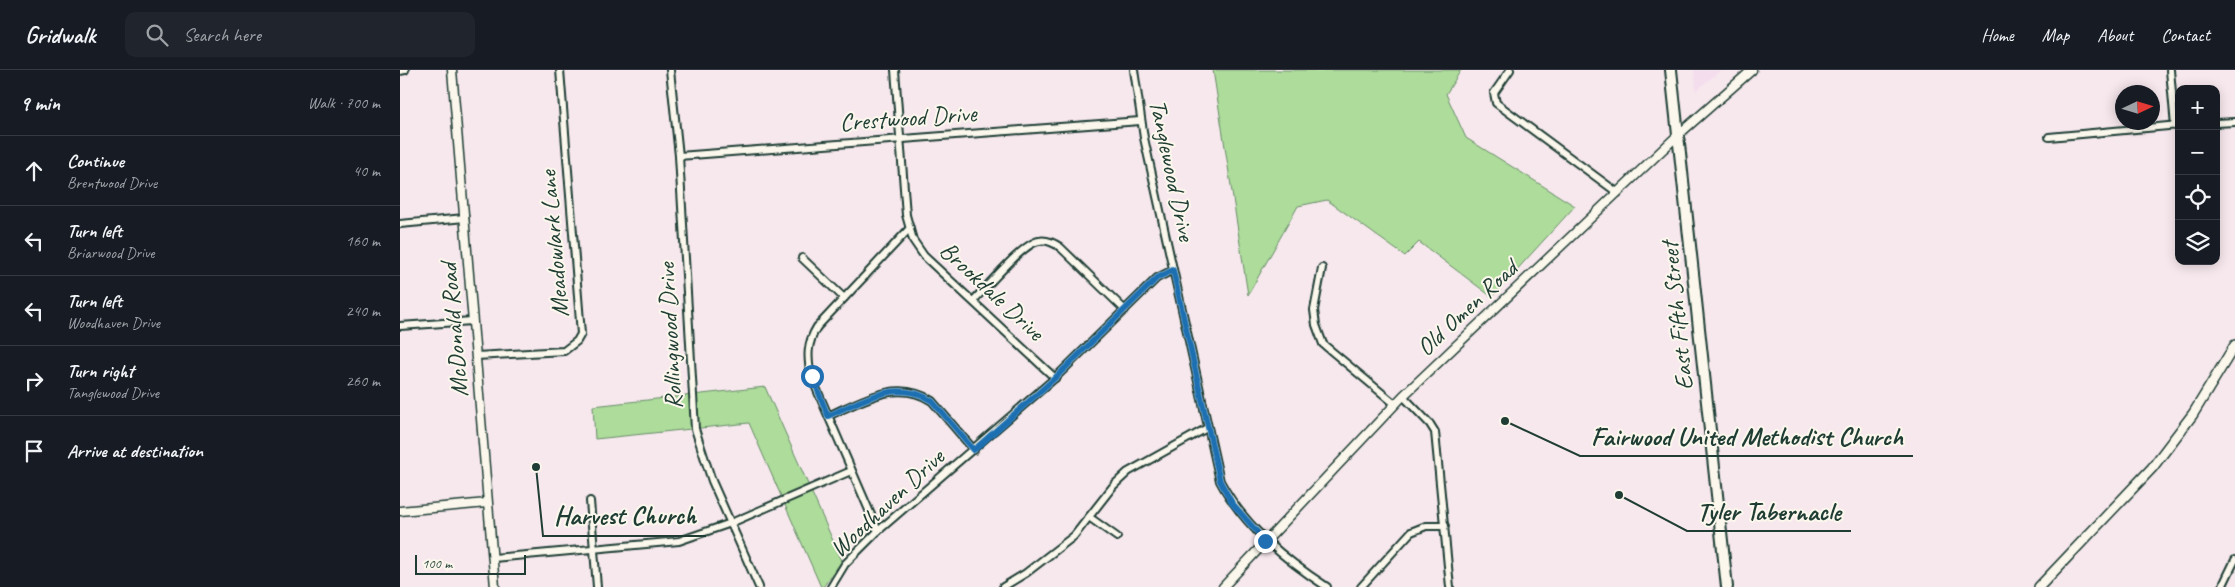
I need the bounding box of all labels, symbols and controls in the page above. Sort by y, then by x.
search box [125,12,475,57]
text: Gridwalk [25,20,95,50]
icon: search [143,21,171,49]
text: Search here [183,23,261,47]
text: Home [1981,24,2014,46]
text: Map [2042,24,2069,46]
text: About [2097,24,2133,46]
text: Contact [2161,24,2210,46]
north arrow [2115,85,2160,130]
map controls [2175,85,2220,265]
button: + [2175,85,2220,130]
text: 9 min [20,90,60,116]
text: Walk · 700 m [308,93,380,113]
street label: Tanglewood Drive [1141,96,1203,245]
street label: Crestwood Drive [839,97,979,139]
button: − [2175,130,2220,175]
text: Continue [67,149,124,173]
icon: ahead [20,157,48,185]
text: 40 m [353,161,380,181]
street label: Meadowlark Lane [531,167,576,319]
text: Brentwood Drive [67,173,157,193]
button: locate [2175,175,2220,220]
text: Turn left [67,219,122,243]
button: layers [2175,220,2220,265]
icon: left [20,227,48,255]
text: 160 m [346,231,380,251]
street label: Brookdale Drive [933,234,1052,349]
street label: East Fifth Street [1653,237,1701,392]
text: Briarwood Drive [67,243,155,263]
street label: Old Omen Road [1410,250,1527,363]
street label: McDonald Road [432,258,476,398]
street label: Rollingwood Drive [650,260,690,410]
text: Turn left [67,289,122,313]
icon: left [20,297,48,325]
text: 240 m [346,301,380,321]
text: Woodhaven Drive [67,313,160,333]
text: Turn right [67,359,134,383]
route start [801,365,824,388]
icon: right [20,367,48,395]
text: 260 m [346,371,380,391]
text: Tanglewood Drive [67,383,159,403]
callout: Fairwood United Methodist Church [1580,415,1913,456]
text: Fairwood United Methodist Church [1591,420,1904,453]
icon: arrive [20,437,48,465]
text: Arrive at destination [67,439,203,463]
street label: Woodhaven Drive [823,440,952,564]
callout: Tyler Tabernacle [1687,490,1851,531]
callout: Harvest Church [543,495,706,536]
text: Tyler Tabernacle [1697,495,1843,528]
text: Harvest Church [554,499,697,532]
route end [1254,530,1277,553]
scale bar [415,552,526,575]
text: 100 m [422,555,452,572]

